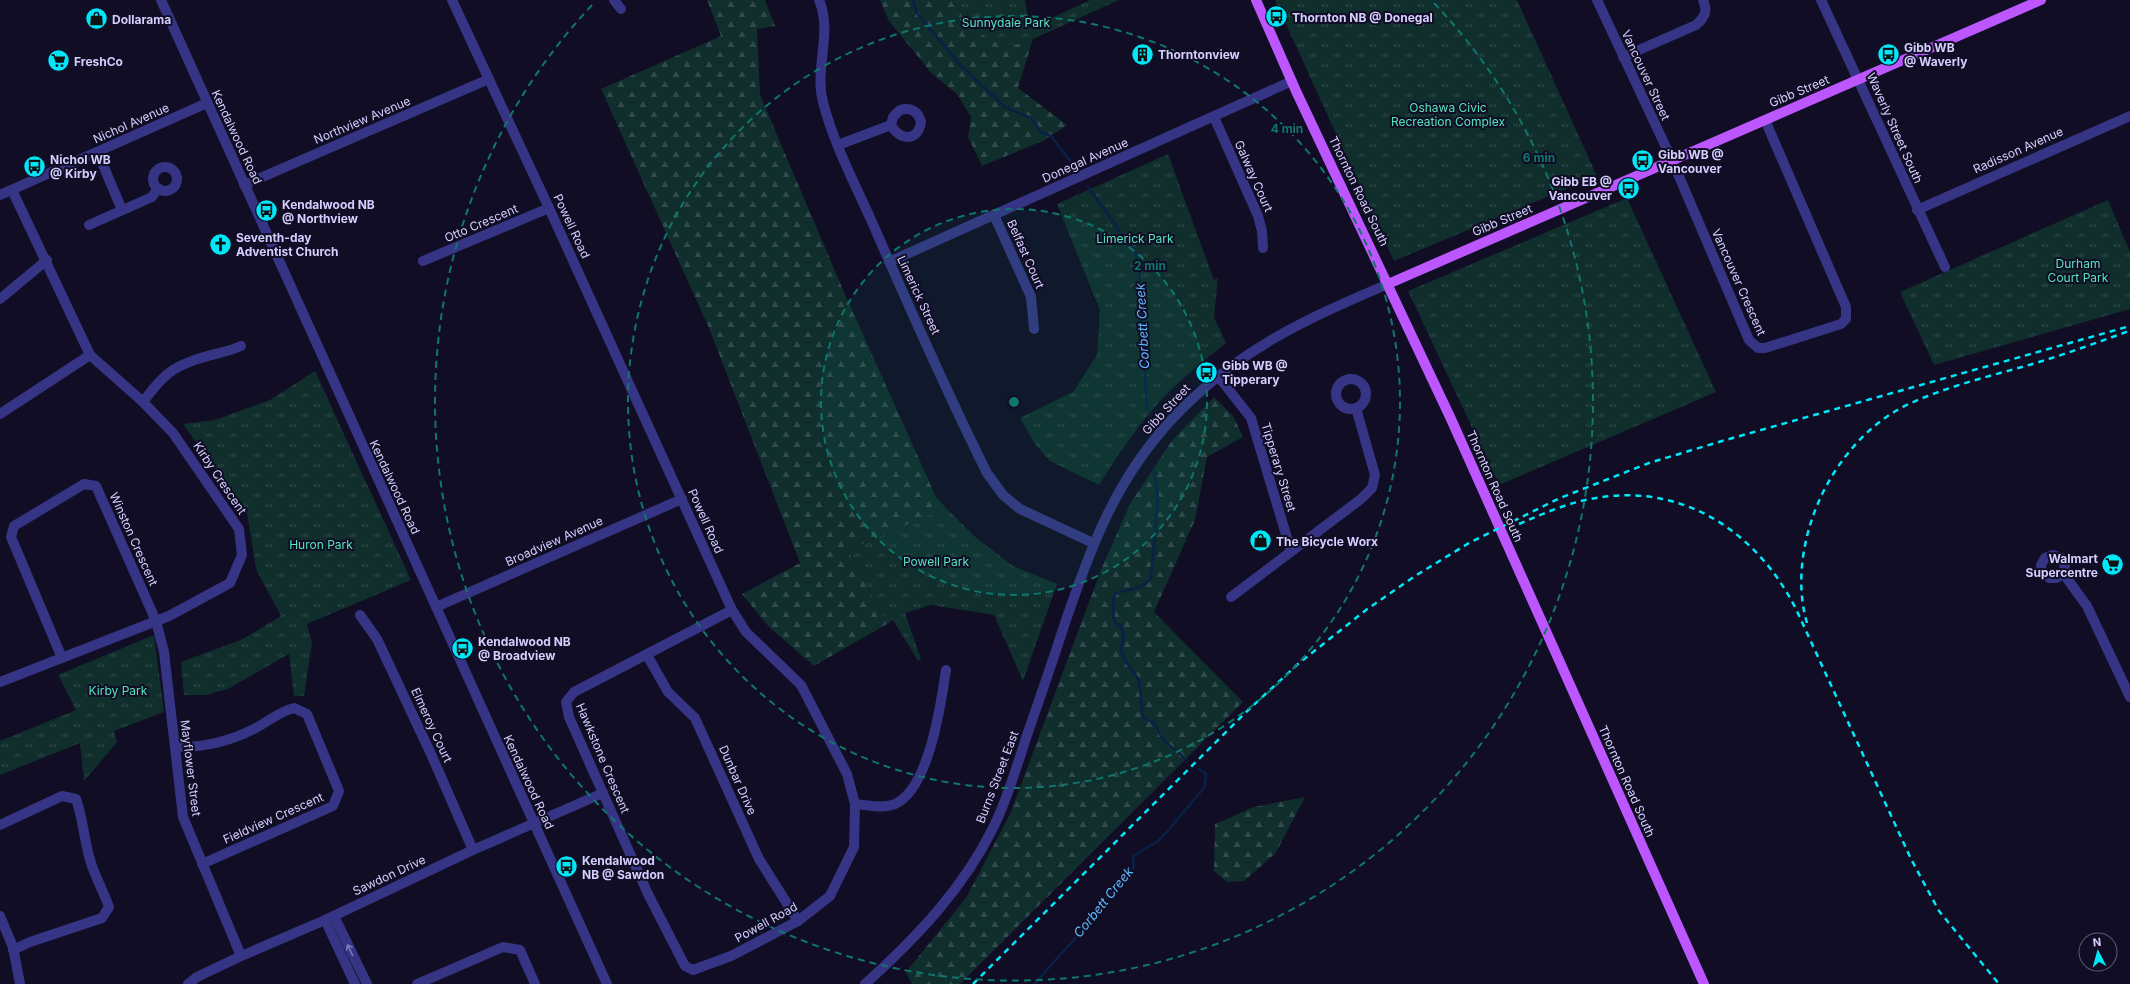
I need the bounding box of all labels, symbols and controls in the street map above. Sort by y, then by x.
bus stop icon: Thornton NB @ Donegal [1263,4,1289,30]
shop icon: Dollarama [84,6,110,32]
place label: Thornton NB @ Donegal [1292,10,1433,25]
place label: Dollarama [112,12,171,27]
park label: Sunnydale Park [962,15,1051,30]
street label: Vancouver Street [1619,27,1674,123]
place label: Gibb WB @ Waverly [1904,40,1968,69]
building icon: Thorntonview [1129,41,1155,67]
bus stop icon: Gibb WB @ Waverly [1875,41,1901,67]
place label: Thorntonview [1158,47,1241,62]
supermarket icon: FreshCo [46,48,72,74]
place label: FreshCo [74,54,123,69]
street label: Waverly Street South [1864,70,1926,186]
street label: Gibb Street [1767,72,1831,110]
street label: Kendalwood Road [209,87,265,187]
street label: Northview Avenue [311,93,413,147]
street label: Nichol Avenue [91,100,171,146]
park label: Oshawa Civic Recreation Complex [1391,100,1505,129]
text: 4 min [1271,121,1303,136]
street label: Radisson Avenue [1971,123,2065,177]
street label: Thornton Road South [1326,133,1392,249]
street label: Donegal Avenue [1040,134,1130,186]
street label: Galway Court [1232,138,1276,214]
place label: Gibb WB @ Vancouver [1658,147,1724,176]
bus stop icon: Gibb WB @ Vancouver [1629,148,1655,174]
text: 6 min [1523,150,1555,165]
place label: Nichol WB @ Kirby [50,152,111,181]
bus stop icon: Nichol WB @ Kirby [21,153,47,179]
place label: Gibb EB @ Vancouver [1548,174,1612,203]
bus stop icon: Gibb EB @ Vancouver [1615,175,1641,201]
street label: Powell Road [551,191,593,261]
place label: Kendalwood NB @ Northview [282,197,375,226]
bus stop icon: Kendalwood NB @ Northview [253,198,279,224]
street label: Otto Crescent [442,201,520,245]
street label: Gibb Street [1470,201,1534,239]
street label: Belfast Court [1004,217,1048,291]
street label: Vancouver Crescent [1709,226,1769,338]
place label: Seventh-day Adventist Church [236,230,339,259]
church icon: Seventh-day Adventist Church [208,231,234,257]
park label: Limerick Park [1096,231,1174,246]
street label: Limerick Street [894,253,944,337]
park label: Durham Court Park [2048,256,2109,285]
text: 2 min [1134,258,1166,273]
water label: Corbett Creek [1132,282,1152,369]
place label: Gibb WB @ Tipperary [1222,358,1288,387]
bus stop icon: Gibb WB @ Tipperary [1193,359,1219,385]
street label: Gibb Street [1139,381,1193,437]
centre of rings [1007,395,1021,409]
street label: Tipperary Street [1258,421,1300,513]
street label: Thornton Road South [1464,428,1526,544]
street label: Kendalwood Road [367,437,423,537]
street label: Kirby Crescent [190,439,250,517]
street label: Powell Road [685,486,727,556]
street label: Winston Crescent [107,490,161,588]
street label: Broadview Avenue [503,513,605,569]
shop icon: The Bicycle Worx [1248,528,1274,554]
place label: The Bicycle Worx [1276,534,1378,549]
park label: Huron Park [289,537,353,552]
place label: Walmart Supercentre [2026,551,2099,580]
supermarket icon: Walmart Supercentre [2100,552,2126,578]
park label: Powell Park [903,554,969,569]
place label: Kendalwood NB @ Broadview [478,634,571,663]
bus stop icon: Kendalwood NB @ Broadview [450,635,476,661]
park label: Kirby Park [89,683,148,698]
street label: Elmeroy Court [408,685,456,765]
street label: Hawkstone Crescent [573,701,633,815]
street label: Mayflower Street [178,719,204,817]
street label: Thornton Road South [1596,723,1658,839]
street label: Burns Street East [972,729,1022,825]
street label: Kendalwood Road [501,732,557,832]
street label: Dunbar Drive [716,743,760,817]
street label: Fieldview Crescent [221,789,326,847]
street label: Sawdon Drive [350,852,428,898]
place label: Kendalwood NB @ Sawdon [582,853,664,882]
bus stop icon: Kendalwood NB @ Sawdon [553,854,579,880]
water label: Corbett Creek [1070,863,1137,940]
street label: Powell Road [732,899,800,945]
north arrow [2078,932,2118,972]
text: N [2092,935,2102,949]
one-way arrow [346,944,353,956]

